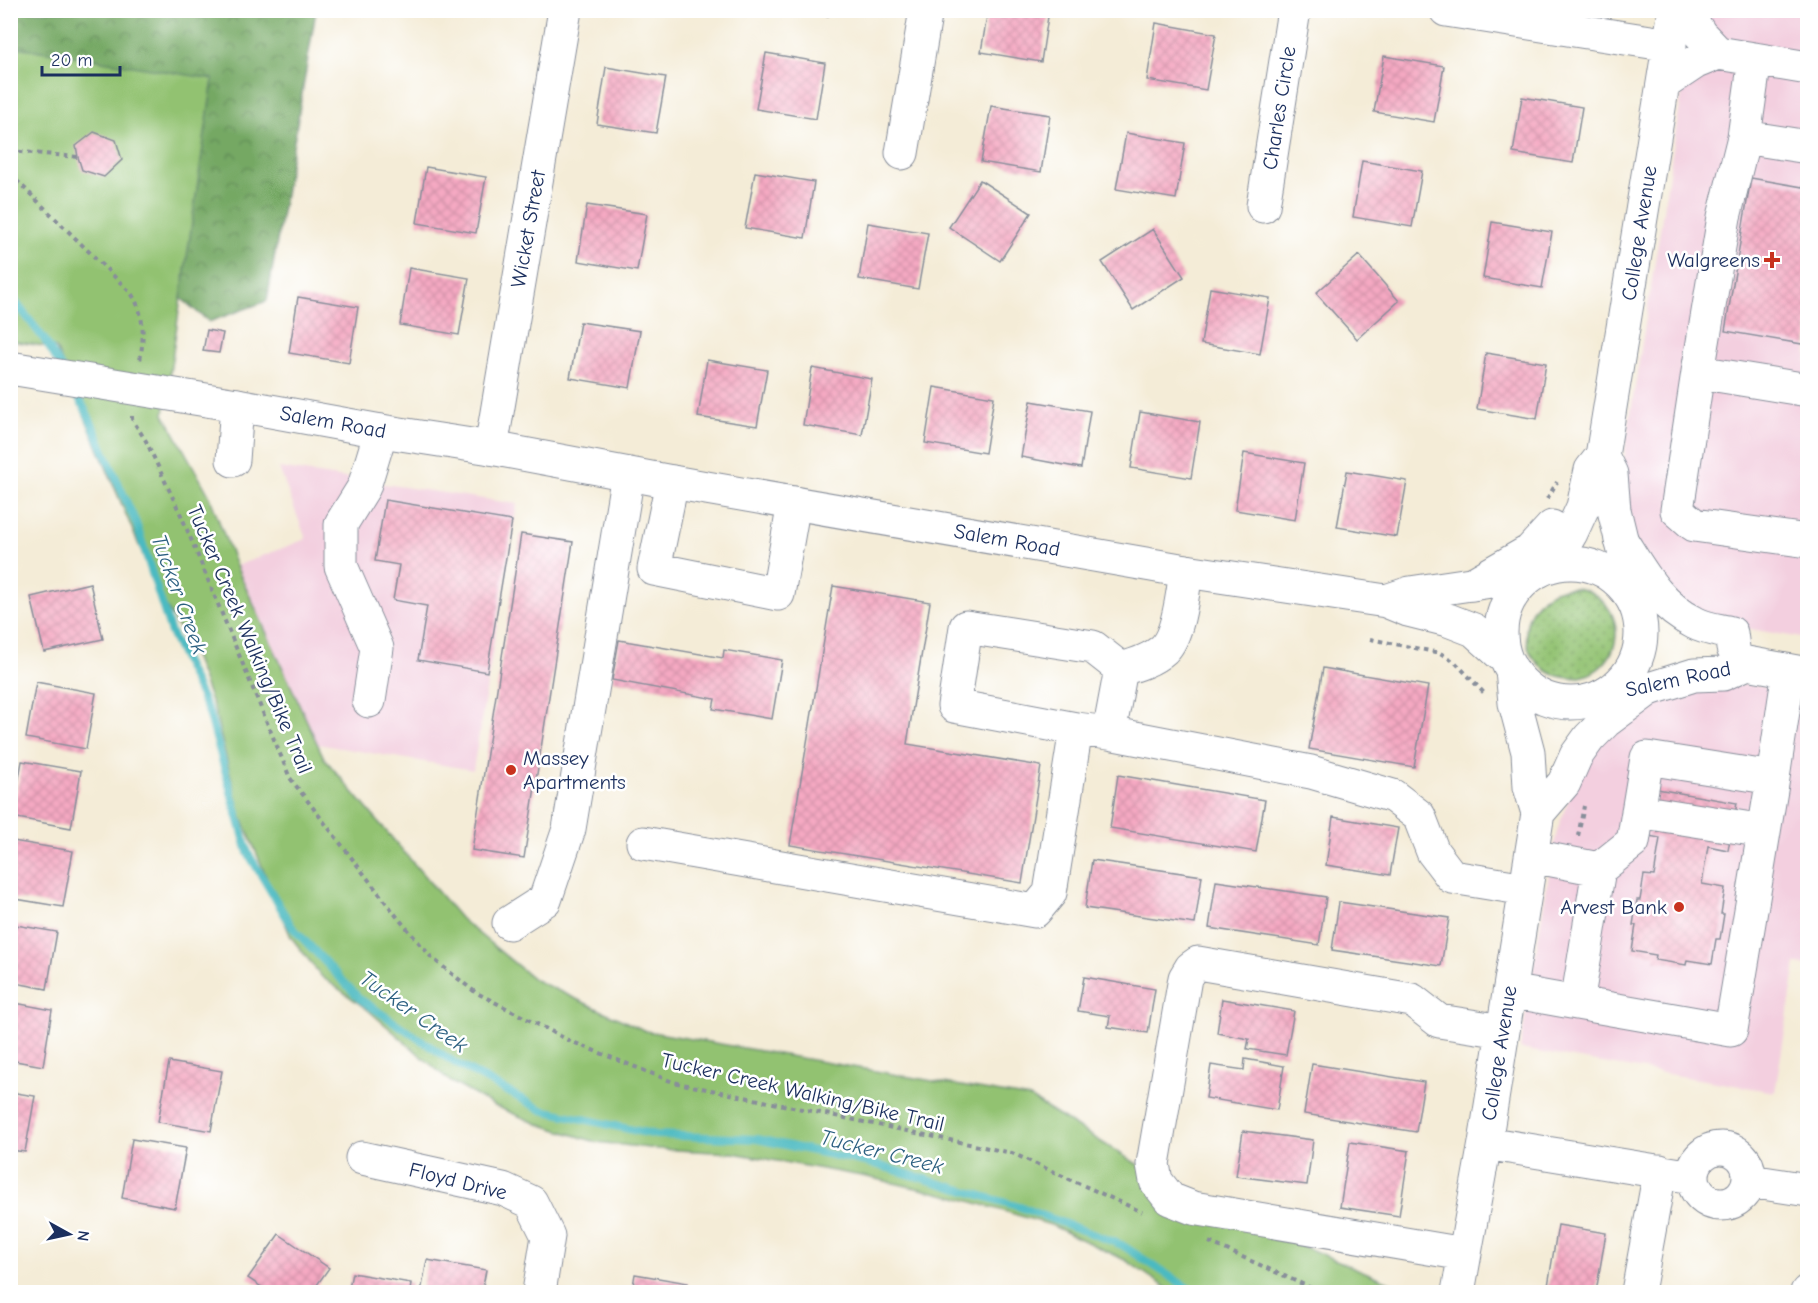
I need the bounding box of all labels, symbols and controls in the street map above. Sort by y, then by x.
scale bar [42,39,120,77]
street label: Charles Circle [1257,44,1301,172]
text: 20 m [51,50,92,71]
street label: College Avenue [1616,164,1662,302]
street label: Wicket Street [506,167,550,290]
place label: Walgreens [1667,248,1760,272]
marker: Walgreens [1765,253,1779,267]
street label: Salem Road [278,401,388,443]
street label: Tucker Creek Walking/Bike Trail [182,501,318,777]
street label: Salem Road [952,519,1062,561]
water label: Tucker Creek [145,531,213,658]
street label: Salem Road [1623,656,1733,702]
place label: Massey Apartments [523,746,626,794]
marker: Massey Apartments [504,763,518,777]
place label: Arvest Bank [1560,895,1667,919]
marker: Arvest Bank [1672,900,1686,914]
water label: Tucker Creek [354,965,473,1059]
street label: College Avenue [1476,984,1522,1122]
street label: Tucker Creek Walking/Bike Trail [659,1048,947,1136]
water label: Tucker Creek [818,1124,946,1180]
street label: Floyd Drive [407,1157,509,1205]
north arrow [39,1204,99,1264]
text: N [73,1230,93,1242]

